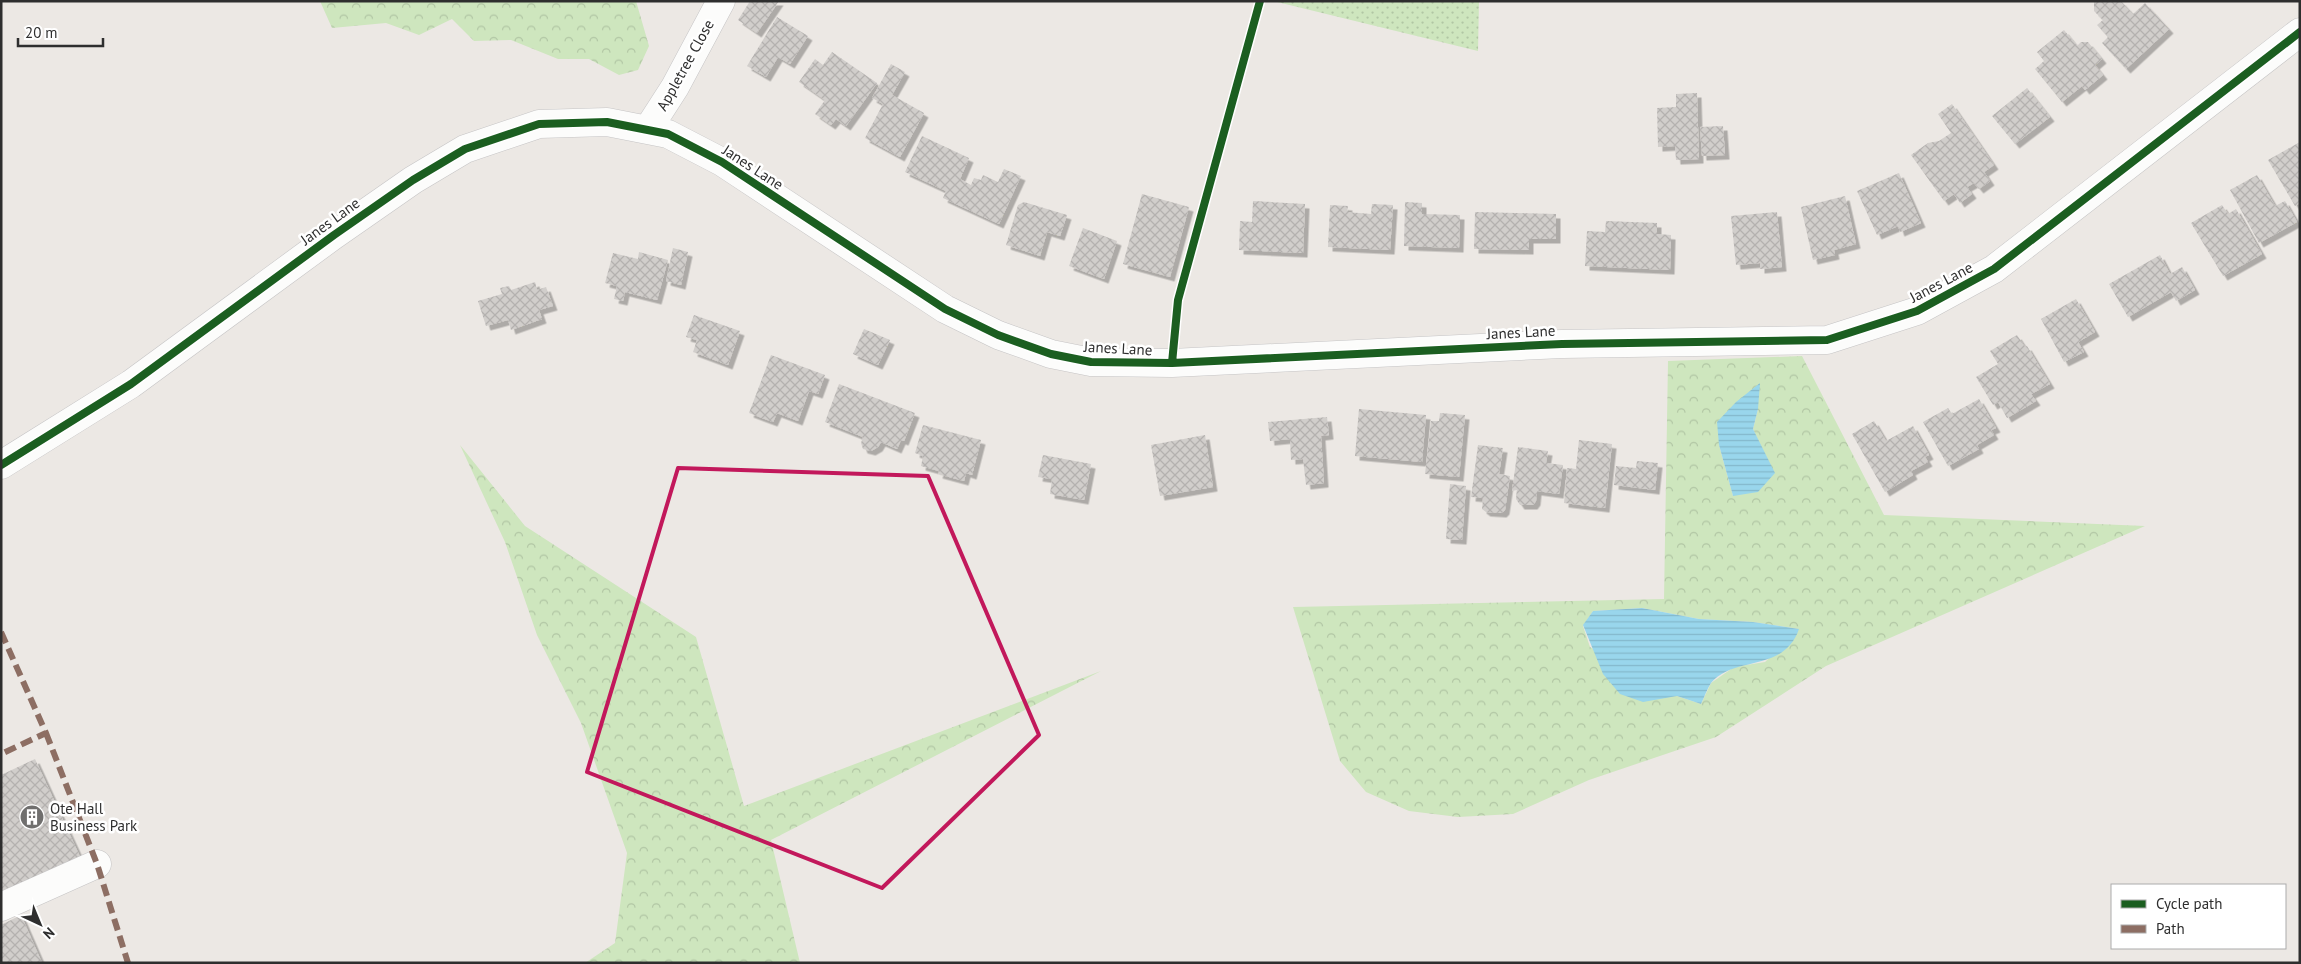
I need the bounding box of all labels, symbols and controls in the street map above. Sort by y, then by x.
scale bar [18,15,102,47]
street label: Appletree Close [652,16,718,114]
text: 20 m [25,23,58,42]
street label: Janes Lane [718,140,787,194]
street label: Janes Lane [296,193,363,249]
street label: Janes Lane [1905,257,1976,307]
street label: Janes Lane [1485,321,1556,343]
street label: Janes Lane [1082,337,1153,359]
place label: Ote Hall Business Park [50,799,138,835]
building icon: Ote Hall Business Park [19,804,45,830]
legend [2111,884,2286,949]
text: Cycle path [2156,894,2222,913]
north arrow [15,899,65,949]
text: Path [2156,919,2185,938]
text: N [39,924,59,943]

